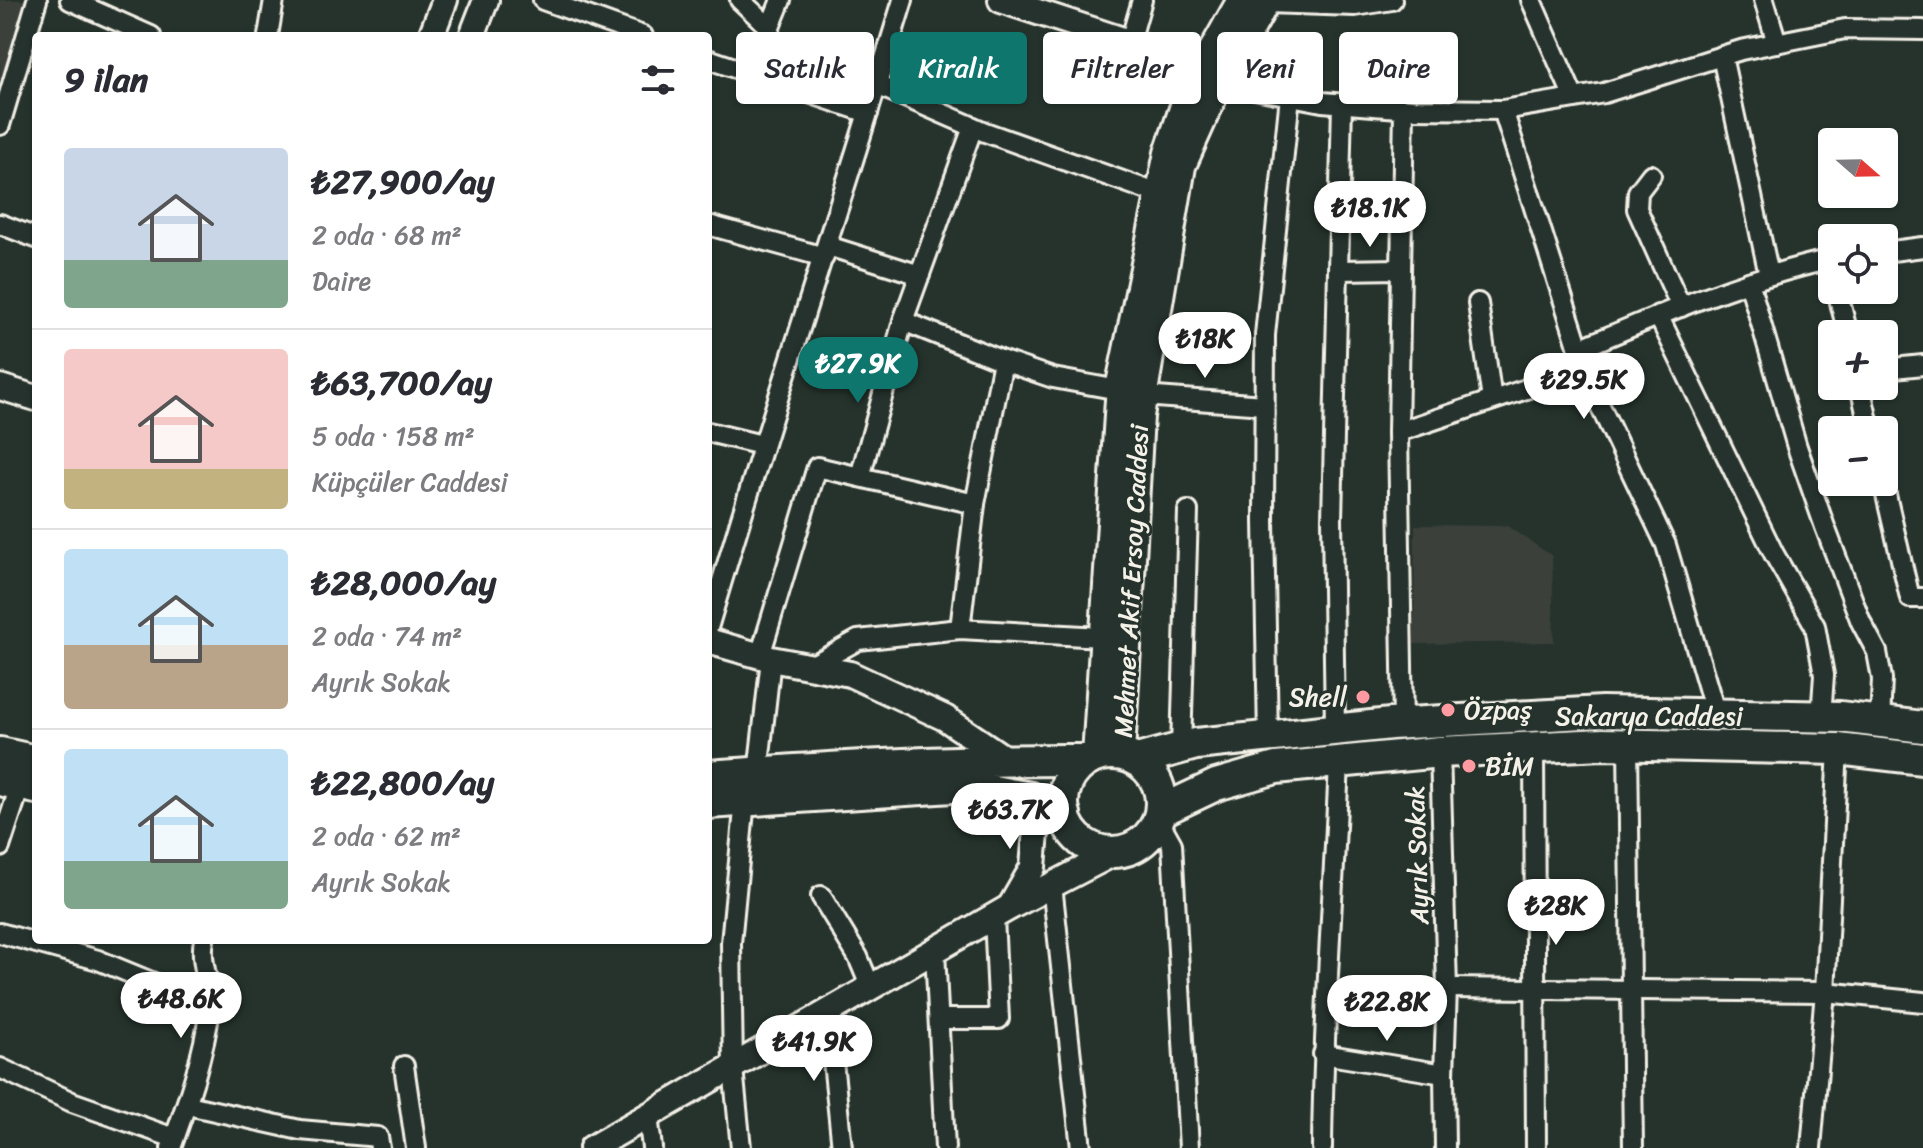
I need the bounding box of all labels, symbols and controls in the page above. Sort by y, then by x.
chip: Satılık [736,32,874,104]
chip: Kiralık [890,32,1027,104]
chip: Filtreler [1043,32,1201,104]
chip: Yeni [1217,32,1323,104]
chip: Daire [1339,32,1458,104]
text: 9 ilan [64,50,148,110]
icon: filters [636,58,680,102]
north arrow [1818,128,1898,208]
map controls [1818,128,1898,496]
text: ₺27,900/ay [312,152,494,212]
icon: home [128,180,224,276]
pin: ₺18.1K [1305,181,1435,249]
text: ₺18.1K [1332,184,1408,230]
text: 2 oda · 68 m² [312,212,462,258]
button: locate [1818,224,1898,304]
text: Daire [312,258,371,304]
pin: ₺18K [1158,312,1252,380]
text: ₺18K [1177,315,1234,361]
button: + [1818,320,1898,400]
pin: ₺27.9K [793,337,923,405]
text: ₺27.9K [816,340,900,386]
text: ₺63,700/ay [312,353,492,413]
pin: ₺29.5K [1519,353,1649,421]
text: ₺29.5K [1542,356,1626,402]
icon: home [128,381,224,477]
text: 5 oda · 158 m² [312,413,475,459]
button: − [1818,416,1898,496]
street label: Mehmet Akif Ersoy Caddesi [1100,422,1162,739]
text: Küpçüler Caddesi [312,459,508,505]
text: ₺28,000/ay [312,553,496,613]
icon: home [128,581,224,677]
text: 2 oda · 74 m² [312,613,462,659]
text: Ayrık Sokak [312,659,451,705]
place label: Shell [1289,674,1348,720]
place label: Özpaş [1464,687,1533,733]
marker: Shell [1354,688,1372,706]
street label: Sakarya Caddesi [1555,693,1744,739]
marker: Özpaş [1439,701,1457,719]
place label: BİM [1485,743,1534,789]
text: ₺22,800/ay [312,753,494,813]
marker: BİM [1460,757,1478,775]
icon: home [128,781,224,877]
pin: ₺63.7K [945,783,1075,851]
street label: Ayrık Sokak [1392,785,1442,926]
text: ₺63.7K [969,786,1051,832]
text: 2 oda · 62 m² [312,813,461,859]
text: Ayrık Sokak [312,859,451,905]
pin: ₺28K [1509,879,1603,947]
text: ₺28K [1526,882,1586,928]
pin: ₺48.6K [116,972,246,1040]
text: ₺48.6K [139,975,223,1021]
pin: ₺22.8K [1322,975,1452,1043]
text: ₺22.8K [1345,978,1429,1024]
pin: ₺41.9K [749,1015,879,1083]
text: ₺41.9K [773,1018,855,1064]

